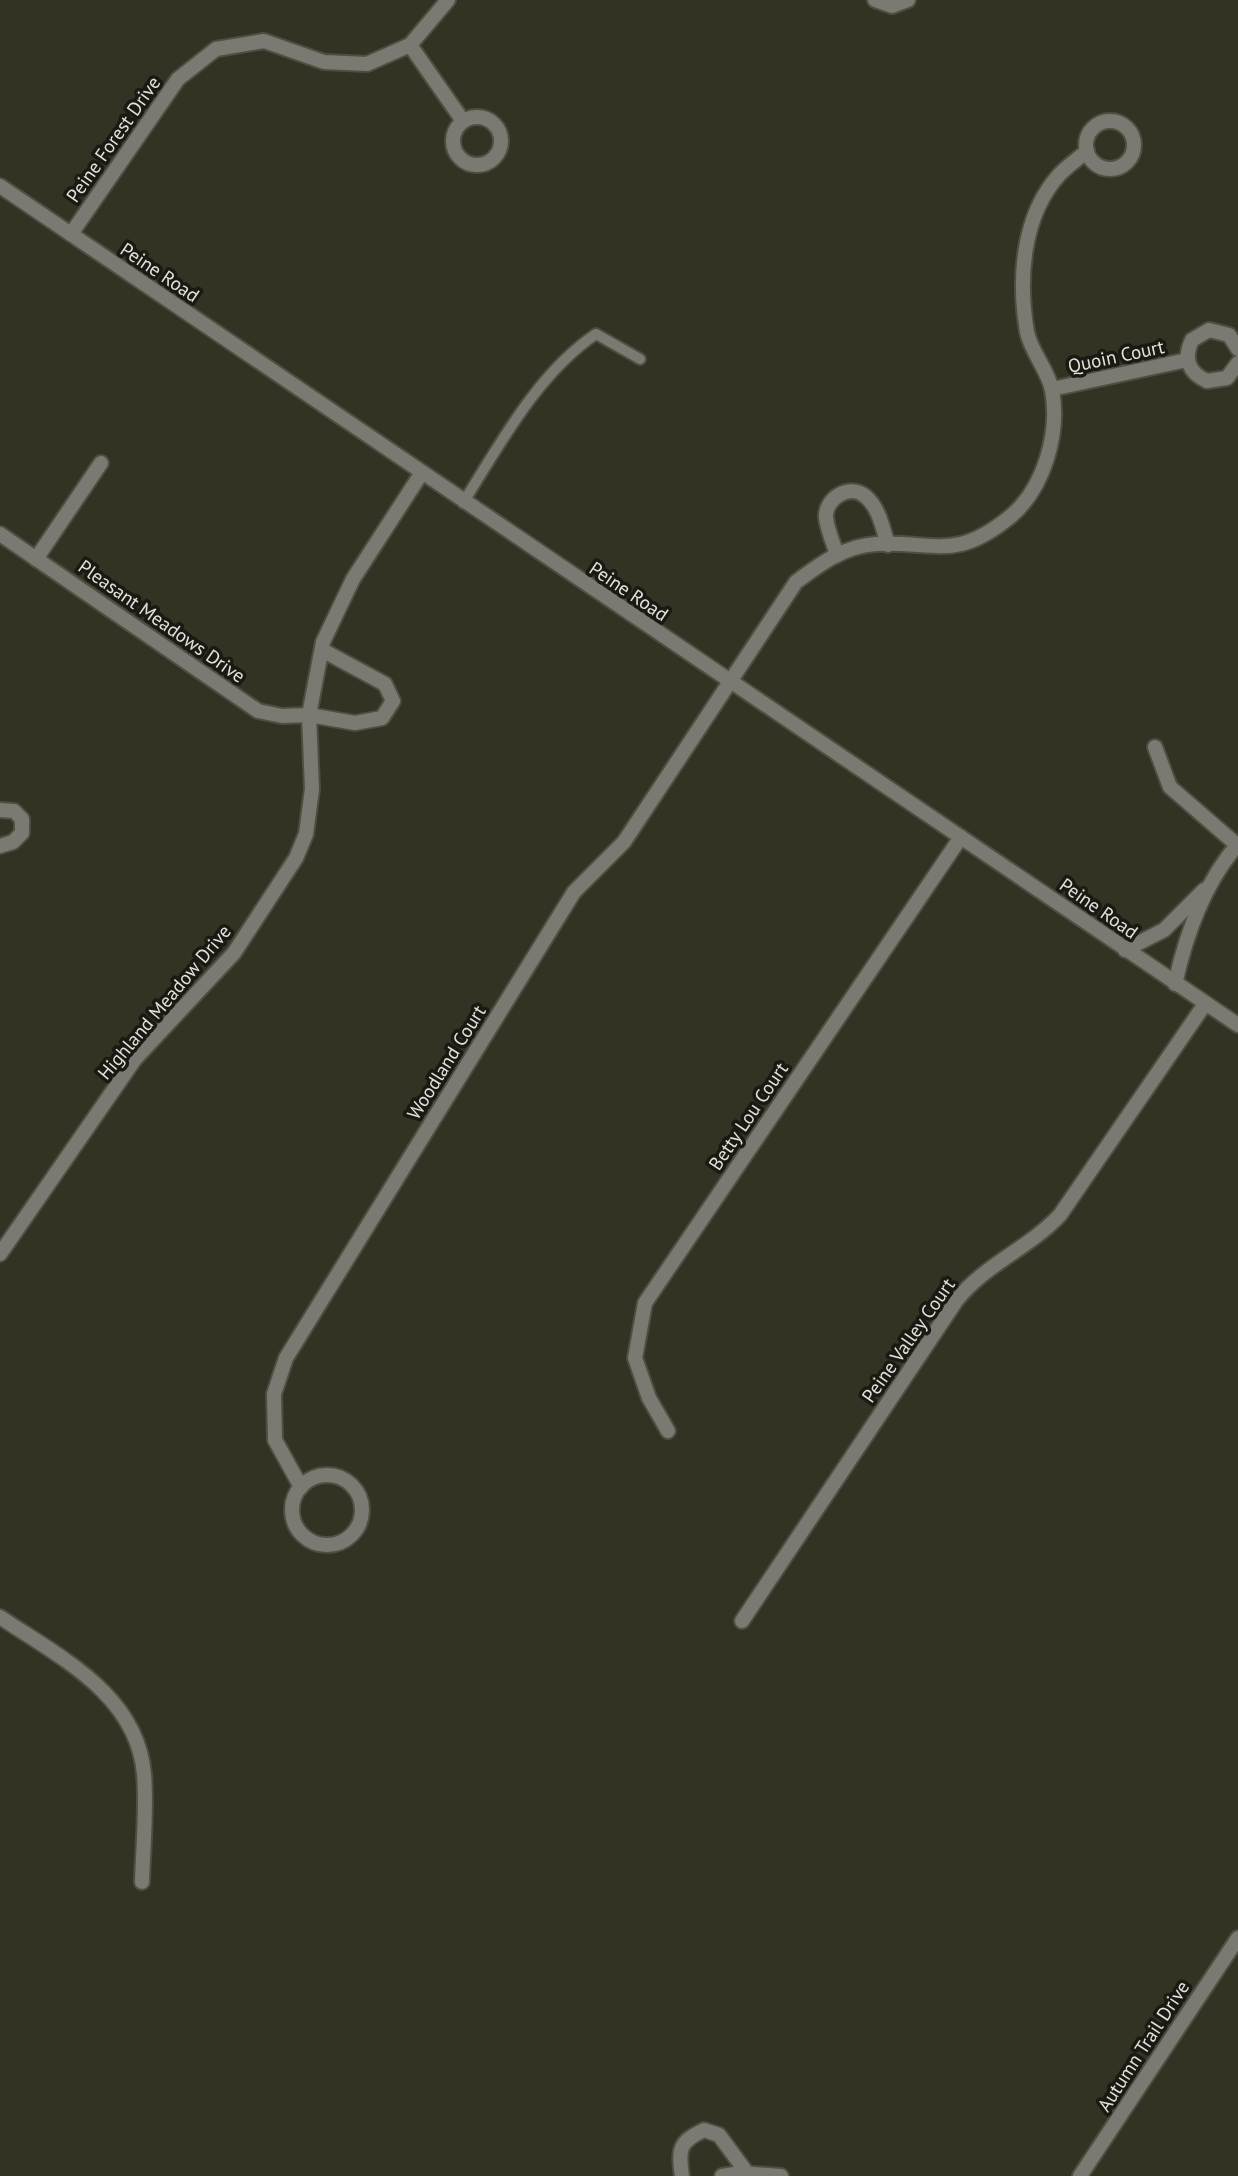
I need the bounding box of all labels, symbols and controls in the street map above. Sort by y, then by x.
street label: Peine Forest Drive [61,71,165,207]
street label: Peine Road [116,237,204,307]
street label: Quoin Court [1066,334,1167,378]
street label: Pleasant Meadows Drive [74,554,250,688]
street label: Peine Road [585,556,673,626]
street label: Peine Road [1055,872,1143,944]
street label: Highland Meadow Drive [92,920,236,1084]
street label: Woodland Court [401,1000,491,1124]
street label: Betty Lou Court [703,1057,793,1175]
street label: Peine Valley Court [856,1273,960,1407]
street label: Autumn Trail Drive [1092,1976,1194,2116]

